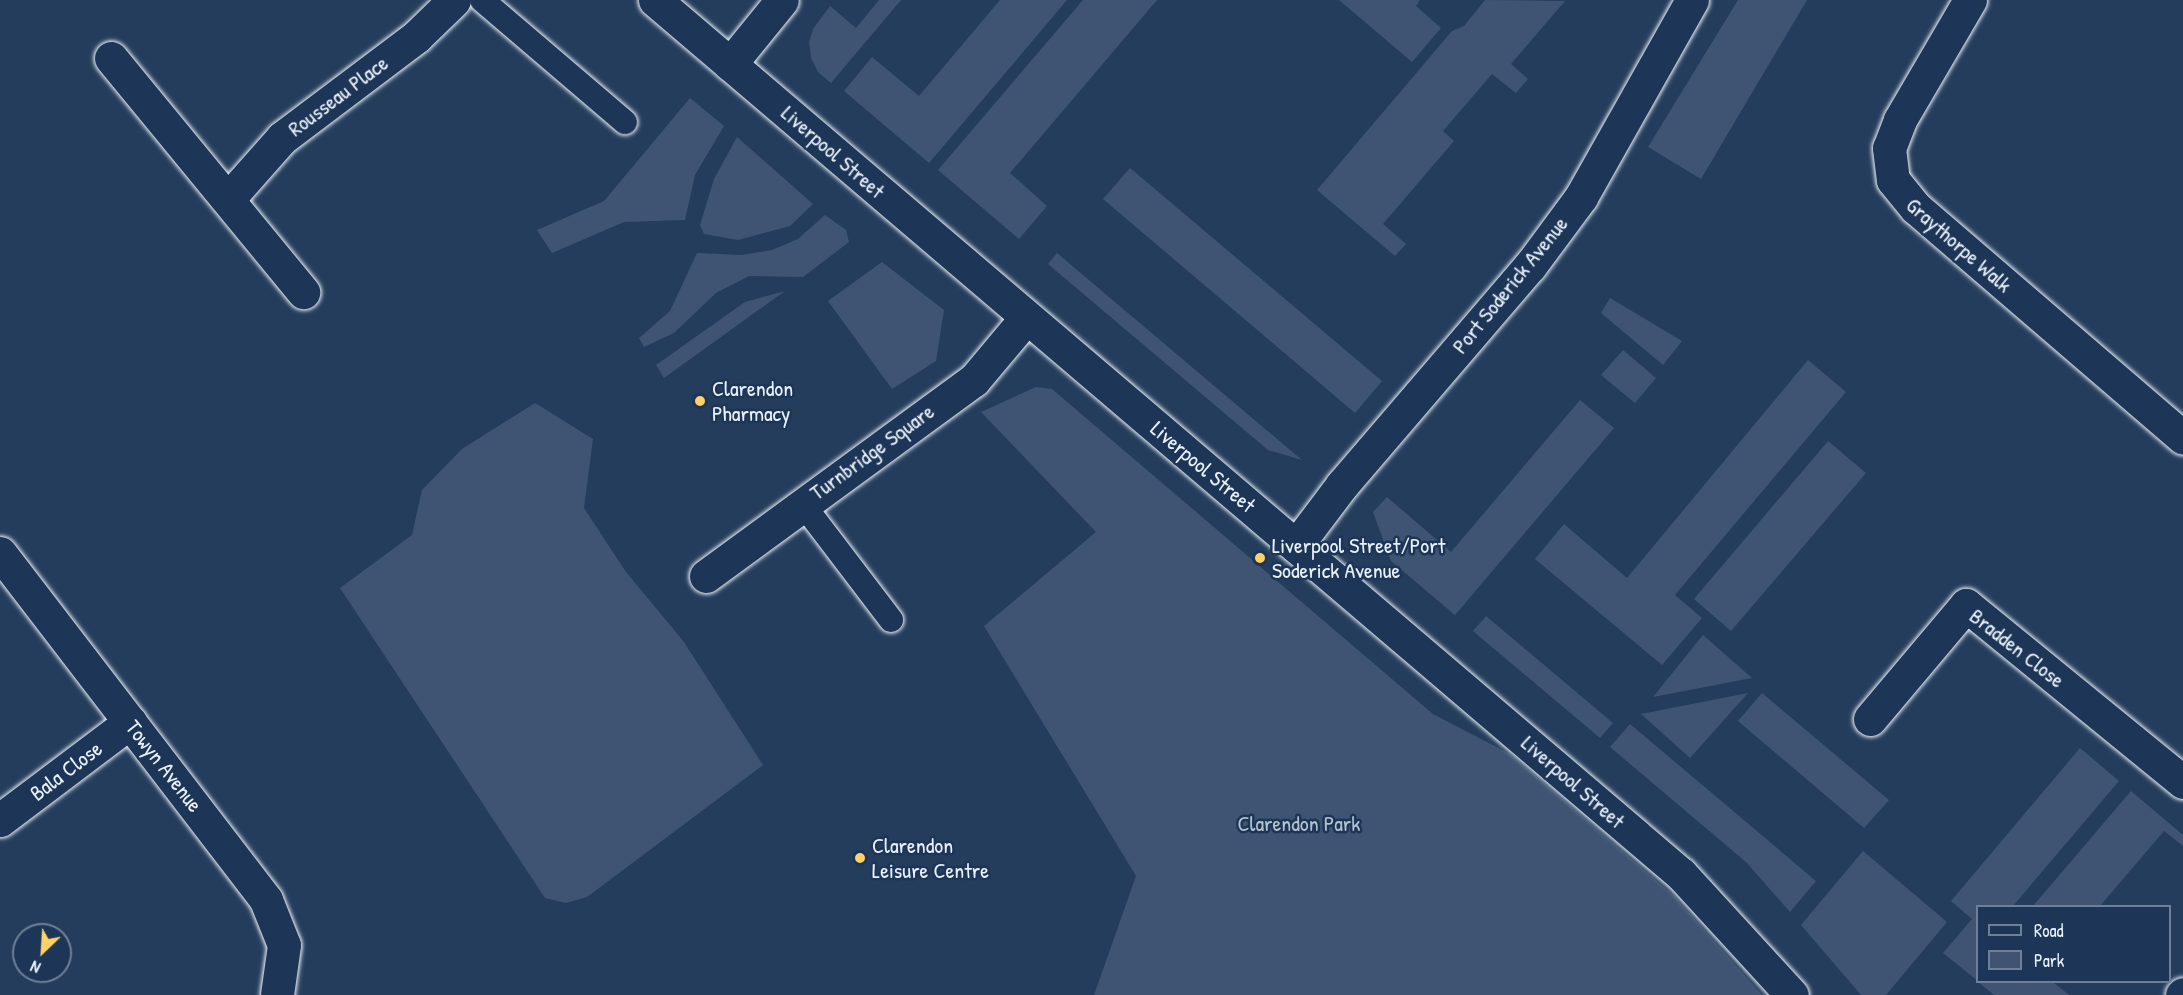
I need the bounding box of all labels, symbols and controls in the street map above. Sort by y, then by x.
street label: Rousseau Place [283,50,393,142]
street label: Liverpool Street [776,100,890,204]
street label: Graythorpe Walk [1901,192,2017,298]
street label: Port Soderick Avenue [1447,211,1573,359]
place label: Clarendon Pharmacy [712,375,793,427]
marker: Clarendon Pharmacy [693,394,707,408]
street label: Turnbridge Square [805,398,939,506]
street label: Liverpool Street [1145,416,1261,518]
place label: Liverpool Street/Port Soderick Avenue [1272,532,1445,584]
marker: Liverpool Street/Port Soderick Avenue [1253,551,1267,565]
street label: Bradden Close [1964,603,2070,693]
street label: Towyn Avenue [120,715,208,817]
street label: Liverpool Street [1516,730,1630,834]
street label: Bala Close [25,735,107,807]
park label: Clarendon Park [1238,811,1360,837]
place label: Clarendon Leisure Centre [872,832,989,884]
marker: Clarendon Leisure Centre [853,851,867,865]
legend [1976,905,2171,983]
text: Road [2034,918,2064,943]
north arrow [12,923,72,983]
text: Park [2034,948,2064,973]
text: N [27,956,44,979]

